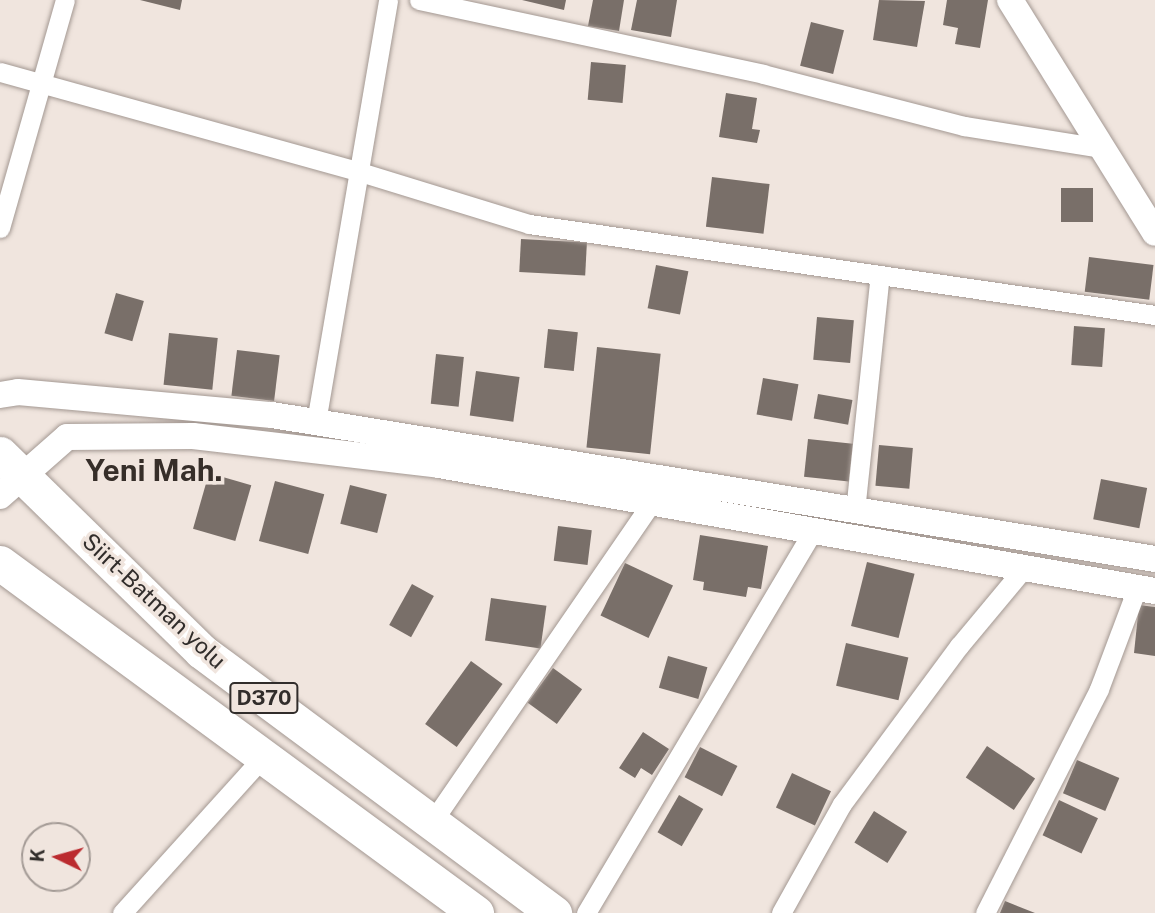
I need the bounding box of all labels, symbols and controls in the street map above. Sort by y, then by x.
district label: Yeni Mah. [85,452,223,488]
street label: Siirt-Batman yolu [77,528,231,674]
road number: D370 [229,680,299,716]
north arrow [21,822,91,892]
text: K [26,848,49,863]

